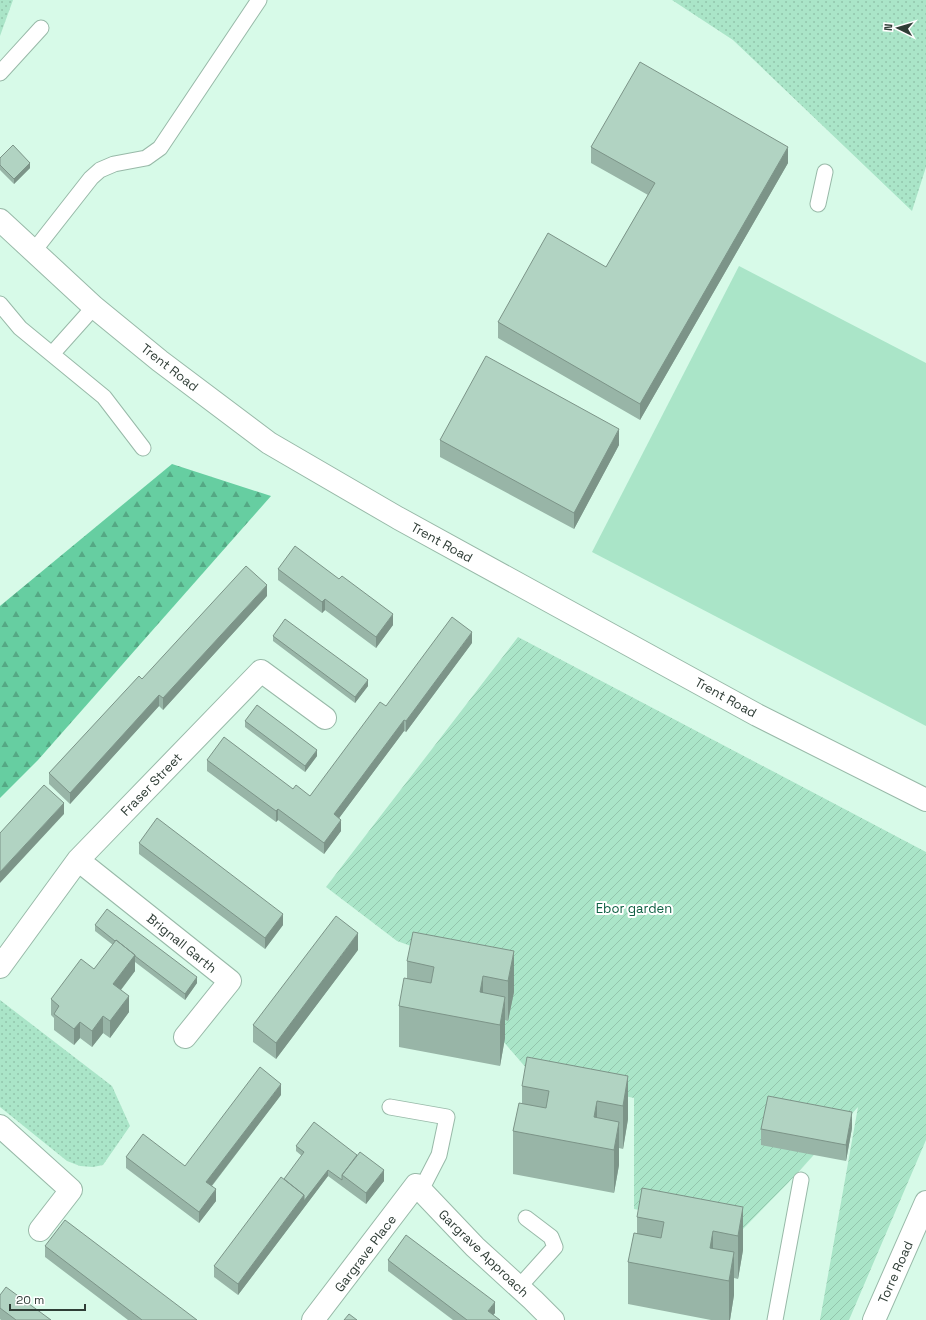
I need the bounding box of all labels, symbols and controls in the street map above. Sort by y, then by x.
north arrow [878,8,918,48]
text: N [881,23,895,31]
street label: Trent Road [138,340,202,395]
street label: Trent Road [408,519,476,566]
street label: Trent Road [692,674,760,721]
street label: Fraser Street [117,749,186,820]
park label: Ebor garden [596,900,672,917]
street label: Brignall Garth [143,910,220,977]
street label: Gargrave Approach [435,1206,532,1301]
street label: Gargrave Place [331,1211,400,1295]
street label: Torre Road [874,1238,917,1306]
scale bar [10,1286,85,1312]
text: 20 m [16,1292,44,1308]

